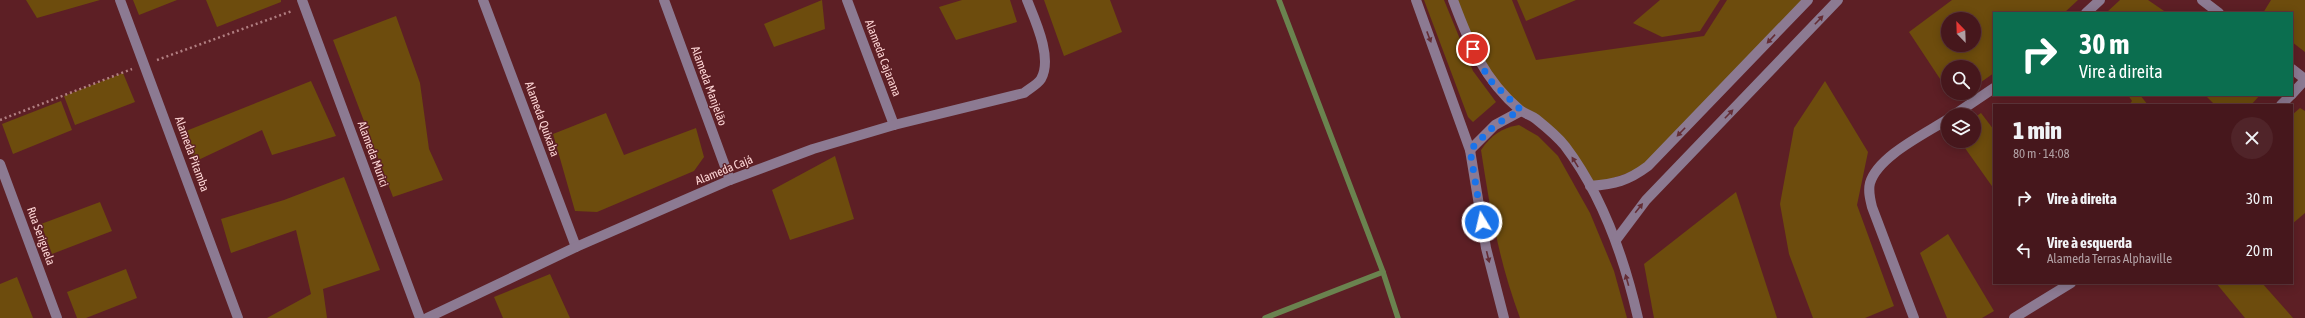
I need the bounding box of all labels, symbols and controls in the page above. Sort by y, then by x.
north arrow [1941,12,1981,52]
map controls [1941,12,1981,148]
one-way arrow [1814,15,1824,25]
street label: Alameda Cajarana [862,18,904,98]
icon: right [2013,28,2065,80]
text: 30 m [2079,28,2129,60]
one-way arrow [1427,31,1433,43]
pin [1456,32,1490,66]
one-way arrow [1767,33,1776,44]
icon: arrive [1462,38,1484,60]
street label: Alameda Manjelão [688,44,730,128]
button: search [1941,60,1981,100]
text: Vire à direita [2079,61,2163,82]
street label: Alameda Quixaba [522,80,562,158]
button: layers [1941,108,1981,148]
one-way arrow [1724,109,1734,119]
street label: Alameda Pitamba [172,115,212,193]
text: 1 min [2013,117,2062,144]
button: close [2231,117,2273,159]
street label: Alameda Murici [355,119,391,189]
one-way arrow [1676,127,1686,137]
text: 80 m · 14:08 [2013,146,2070,161]
street label: Alameda Cajá [693,152,755,188]
one-way arrow [1571,157,1579,167]
icon: right [2013,187,2035,209]
text: Vire à direita [2047,190,2117,207]
text: 30 m [2246,190,2273,207]
position arrow [1461,201,1503,243]
one-way arrow [1635,203,1644,214]
street label: Rua Seriguela [24,205,58,267]
text: Vire à esquerda [2047,234,2132,251]
icon: left [2013,239,2035,261]
text: 20 m [2246,242,2273,259]
one-way arrow [1486,251,1492,264]
text: Alameda Terras Alphaville [2047,251,2172,266]
one-way arrow [1624,274,1630,286]

